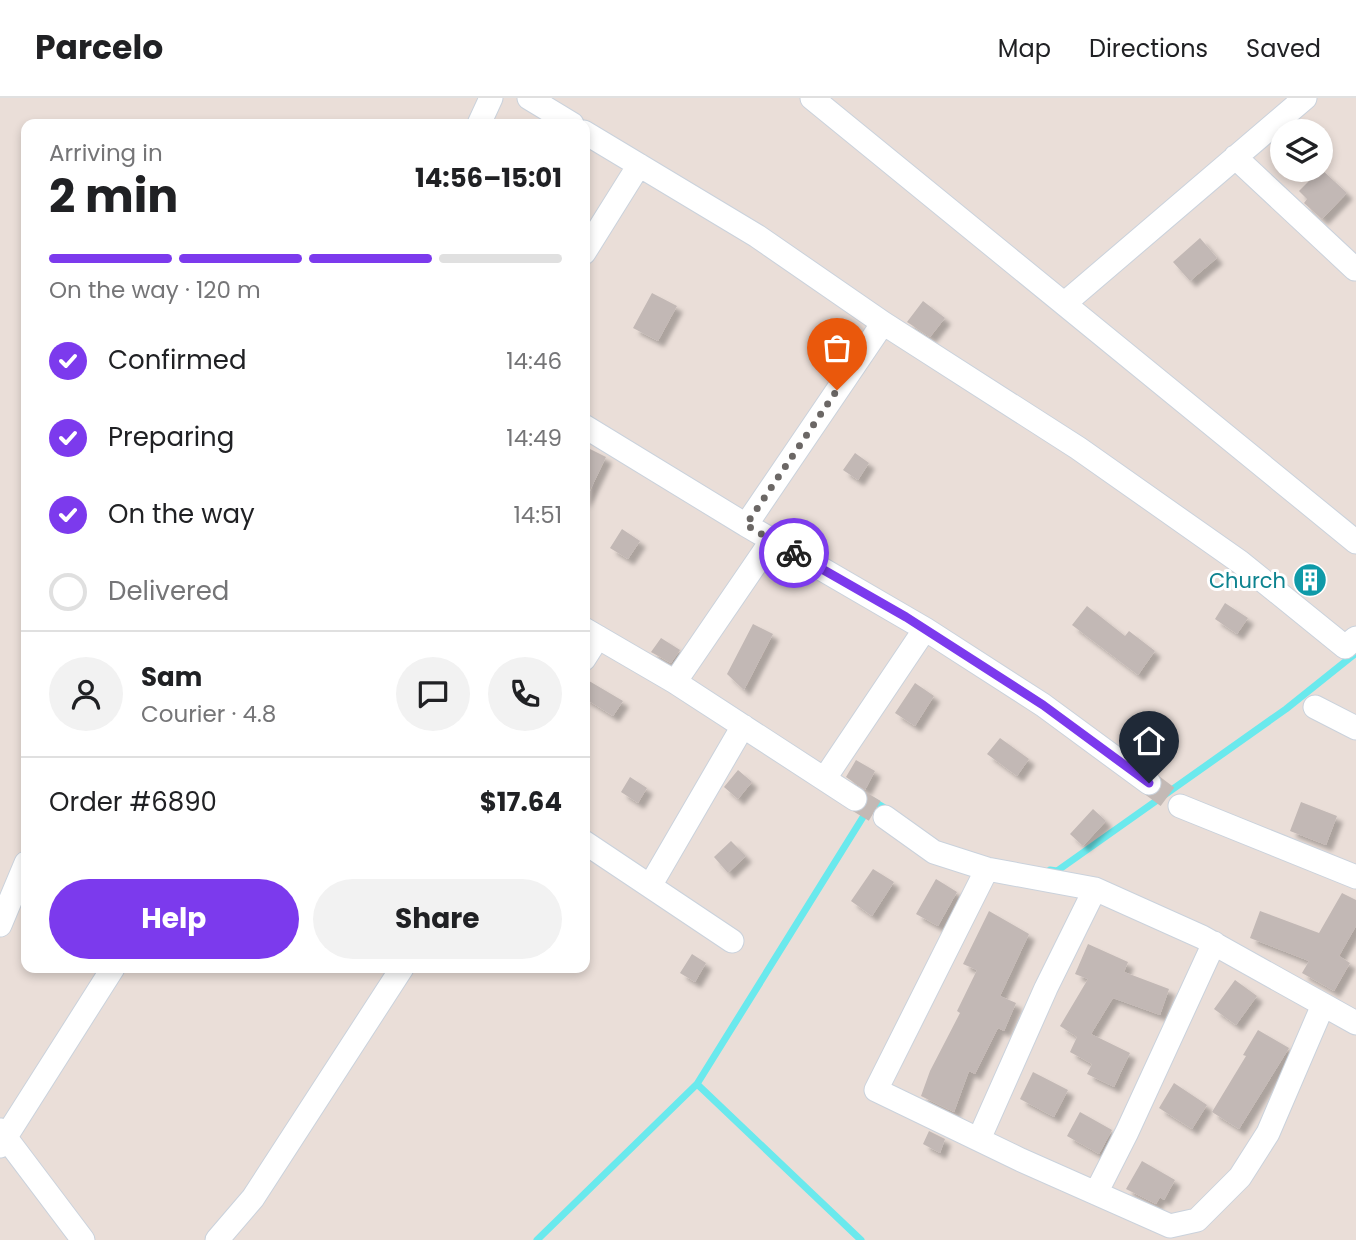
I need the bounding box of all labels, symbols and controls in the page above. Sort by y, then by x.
text: Parcelo [35,24,163,71]
text: Map [998,32,1051,65]
text: Directions [1089,32,1208,65]
text: Saved [1246,32,1321,65]
map controls [1270,119,1333,182]
button: layers [1270,119,1333,182]
text: Arriving in [49,137,163,169]
text: 14:56–15:01 [415,160,562,196]
text: 2 min [49,164,178,228]
text: On the way · 120 m [49,274,261,306]
pin [807,318,867,390]
icon: bag [818,329,856,367]
icon: check [49,342,87,380]
text: Confirmed [108,342,246,378]
text: 14:46 [506,345,562,377]
icon: check [49,419,87,457]
text: Preparing [108,419,234,455]
text: 14:49 [506,422,562,454]
icon: check [49,496,87,534]
text: On the way [108,496,255,532]
text: 14:51 [513,499,562,531]
courier [759,518,829,588]
icon: bike [775,534,813,572]
building icon: Church [1291,561,1329,599]
place label: Church [1209,566,1286,595]
text: Delivered [108,573,229,609]
button: person [49,657,123,731]
button: chat [396,657,470,731]
button: phone [488,657,562,731]
text: Sam [141,659,202,695]
text: Courier · 4.8 [141,698,276,730]
pin [1119,711,1179,783]
icon: home [1130,722,1168,760]
text: Order #6890 [49,784,217,820]
text: $17.64 [480,784,562,820]
button: Help [49,879,299,959]
button: Share [313,879,562,959]

